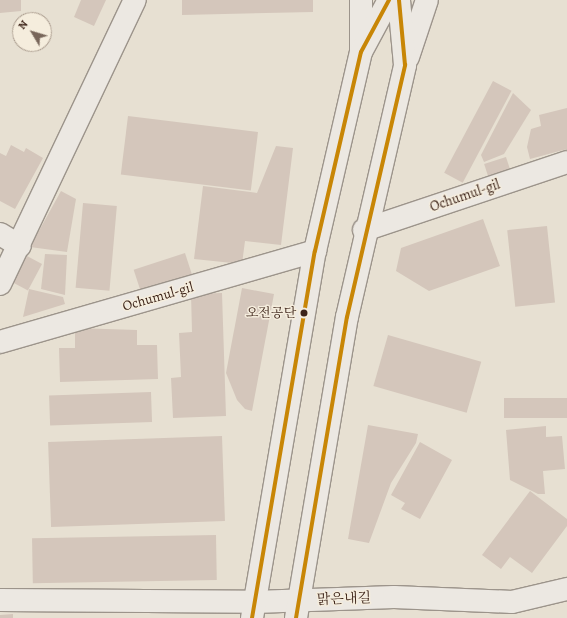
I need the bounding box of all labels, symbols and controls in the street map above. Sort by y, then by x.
north arrow [12,12,52,52]
text: N [15,17,31,33]
street label: Ochumul-gil [428,176,502,216]
street label: Ochumul-gil [121,279,195,315]
place label: 오전공단 [246,305,296,321]
marker: 오전공단 [299,308,309,318]
street label: 맑은내길 [317,590,371,608]

